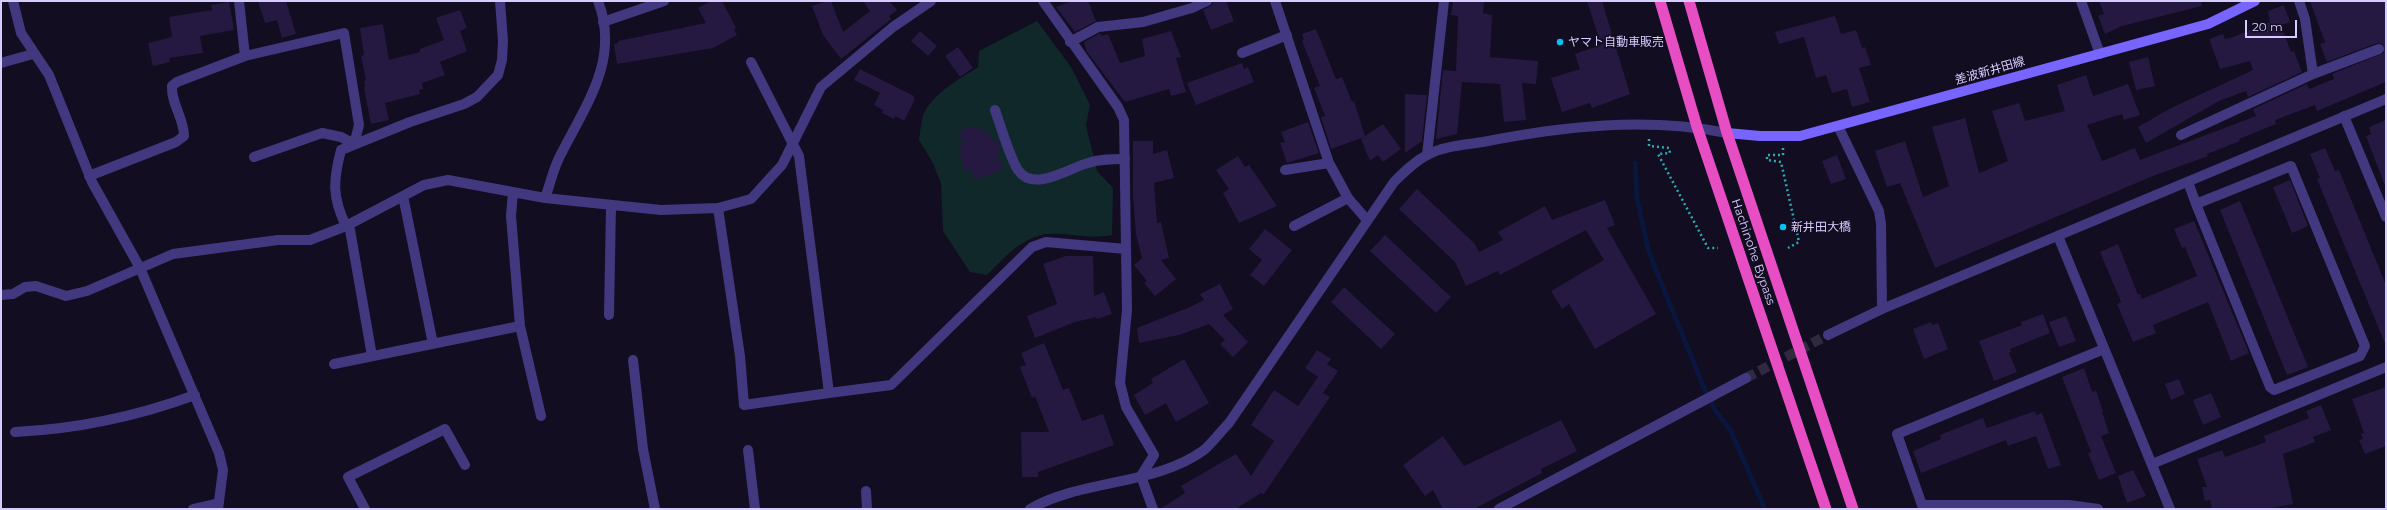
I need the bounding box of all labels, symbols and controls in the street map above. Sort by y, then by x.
scale bar [2247,12,2299,38]
text: 20 m [2252,19,2283,34]
place label: ヤマト自動車販売 [1568,35,1664,49]
marker: ヤマト自動車販売 [1555,37,1565,47]
street label: 差波新井田線 [1953,54,2027,88]
street label: Hachinohe Bypass [1728,197,1778,307]
place label: 新井田大橋 [1791,220,1851,234]
marker: 新井田大橋 [1778,222,1788,232]

